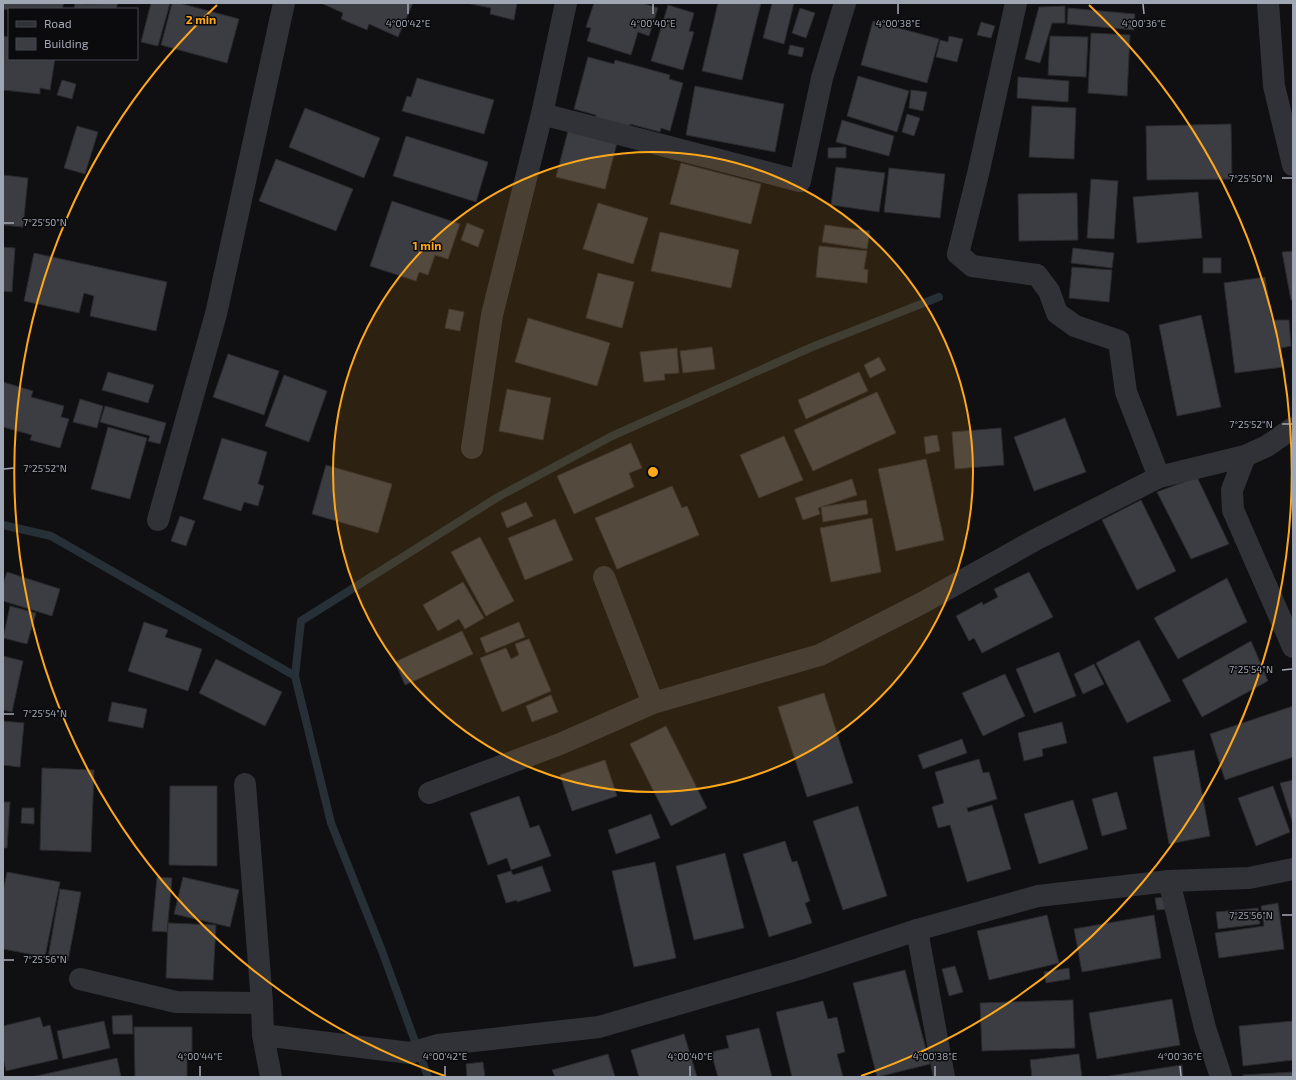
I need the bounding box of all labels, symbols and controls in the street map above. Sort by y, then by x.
legend [8,8,138,60]
text: 2 min [186,12,216,26]
text: Road [44,16,72,30]
text: 4°00'42"E [386,17,431,29]
text: 4°00'40"E [630,17,676,29]
text: 4°00'38"E [876,17,921,29]
text: 4°00'36"E [1122,17,1167,29]
text: Building [44,36,89,50]
text: 7°25'50"N [1229,172,1273,184]
text: 7°25'50"N [23,216,67,228]
text: 1 min [413,238,441,252]
text: 7°25'52"N [1229,418,1273,430]
text: 7°25'52"N [23,462,67,474]
centre of rings [646,465,660,479]
text: 7°25'54"N [1229,663,1273,675]
text: 7°25'54"N [23,707,67,719]
text: 7°25'56"N [1229,909,1273,921]
text: 7°25'56"N [23,953,67,965]
text: 4°00'44"E [177,1050,223,1062]
text: 4°00'42"E [423,1050,468,1062]
text: 4°00'40"E [667,1050,713,1062]
text: 4°00'38"E [913,1050,958,1062]
text: 4°00'36"E [1158,1050,1203,1062]

